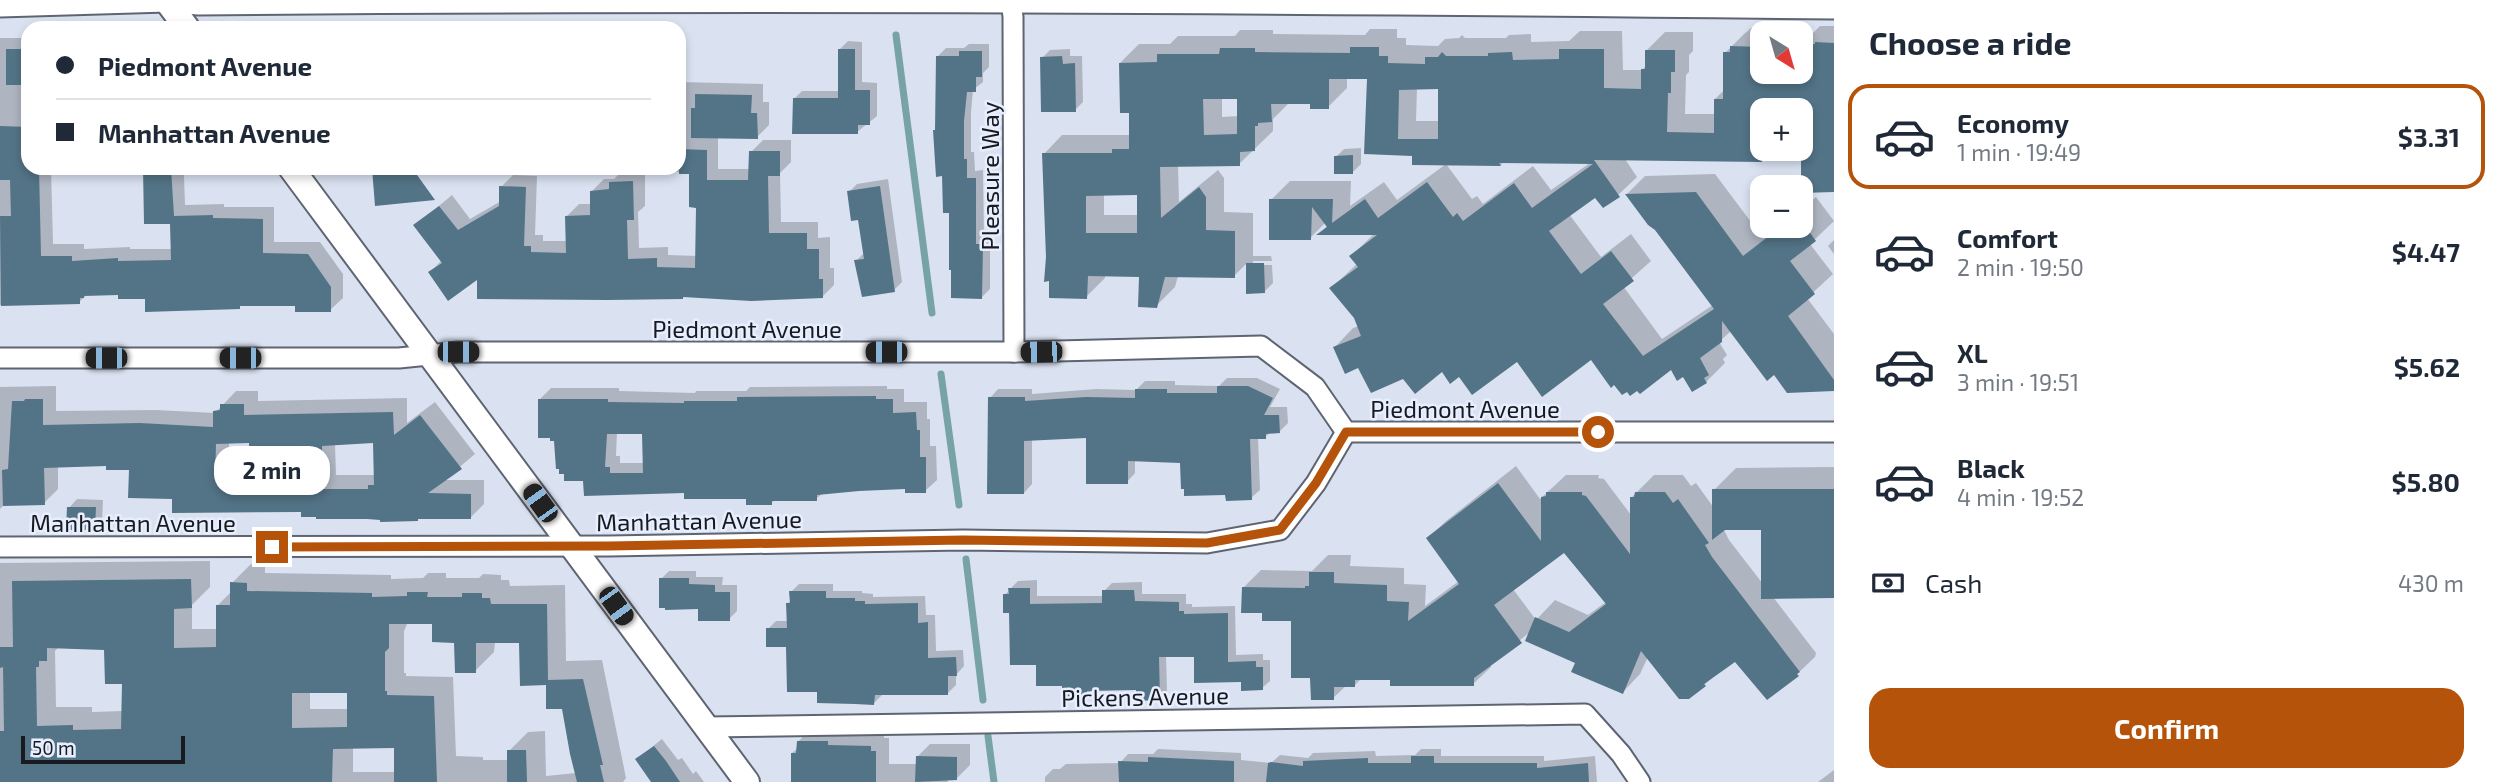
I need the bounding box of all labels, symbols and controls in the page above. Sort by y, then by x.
north arrow [1750,21,1813,84]
map controls [1750,21,1813,238]
text: Choose a ride [1869,23,2072,61]
text: Piedmont Avenue [98,50,312,81]
button: + [1750,98,1813,161]
street label: Pleasure Way [975,101,1004,250]
icon: car [1873,105,1936,168]
text: Economy [1957,107,2069,138]
text: Manhattan Avenue [98,117,331,148]
text: $3.31 [2398,121,2460,152]
text: 1 min · 19:49 [1957,138,2081,166]
button: − [1750,175,1813,238]
icon: car [1873,220,1936,283]
text: Comfort [1957,222,2058,253]
text: $4.47 [2392,236,2460,267]
text: 2 min · 19:50 [1957,253,2084,281]
street label: Piedmont Avenue [652,314,842,343]
icon: car [1873,335,1936,398]
text: XL [1957,337,1988,368]
car [1020,341,1063,363]
car [438,342,480,363]
car [866,342,908,363]
car [86,348,128,369]
car [220,348,262,369]
text: $5.62 [2394,351,2460,382]
text: 3 min · 19:51 [1957,368,2079,396]
street label: Piedmont Avenue [1370,394,1560,423]
route start [1582,416,1614,448]
callout: 2 min [214,446,330,494]
icon: car [1873,450,1936,513]
text: Black [1957,452,2025,483]
text: 2 min [243,456,301,484]
text: $5.80 [2392,466,2460,497]
car [520,480,561,526]
text: 4 min · 19:52 [1957,483,2084,511]
street label: Manhattan Avenue [596,504,802,536]
street label: Manhattan Avenue [30,508,236,537]
route end [256,531,288,563]
icon: cash [1869,564,1907,602]
text: Cash [1925,567,1982,598]
text: 430 m [2398,569,2464,597]
car [596,583,637,629]
street label: Pickens Avenue [1061,680,1229,712]
button: Confirm [1869,688,2464,768]
scale bar [21,733,186,765]
text: 50 m [32,736,75,759]

